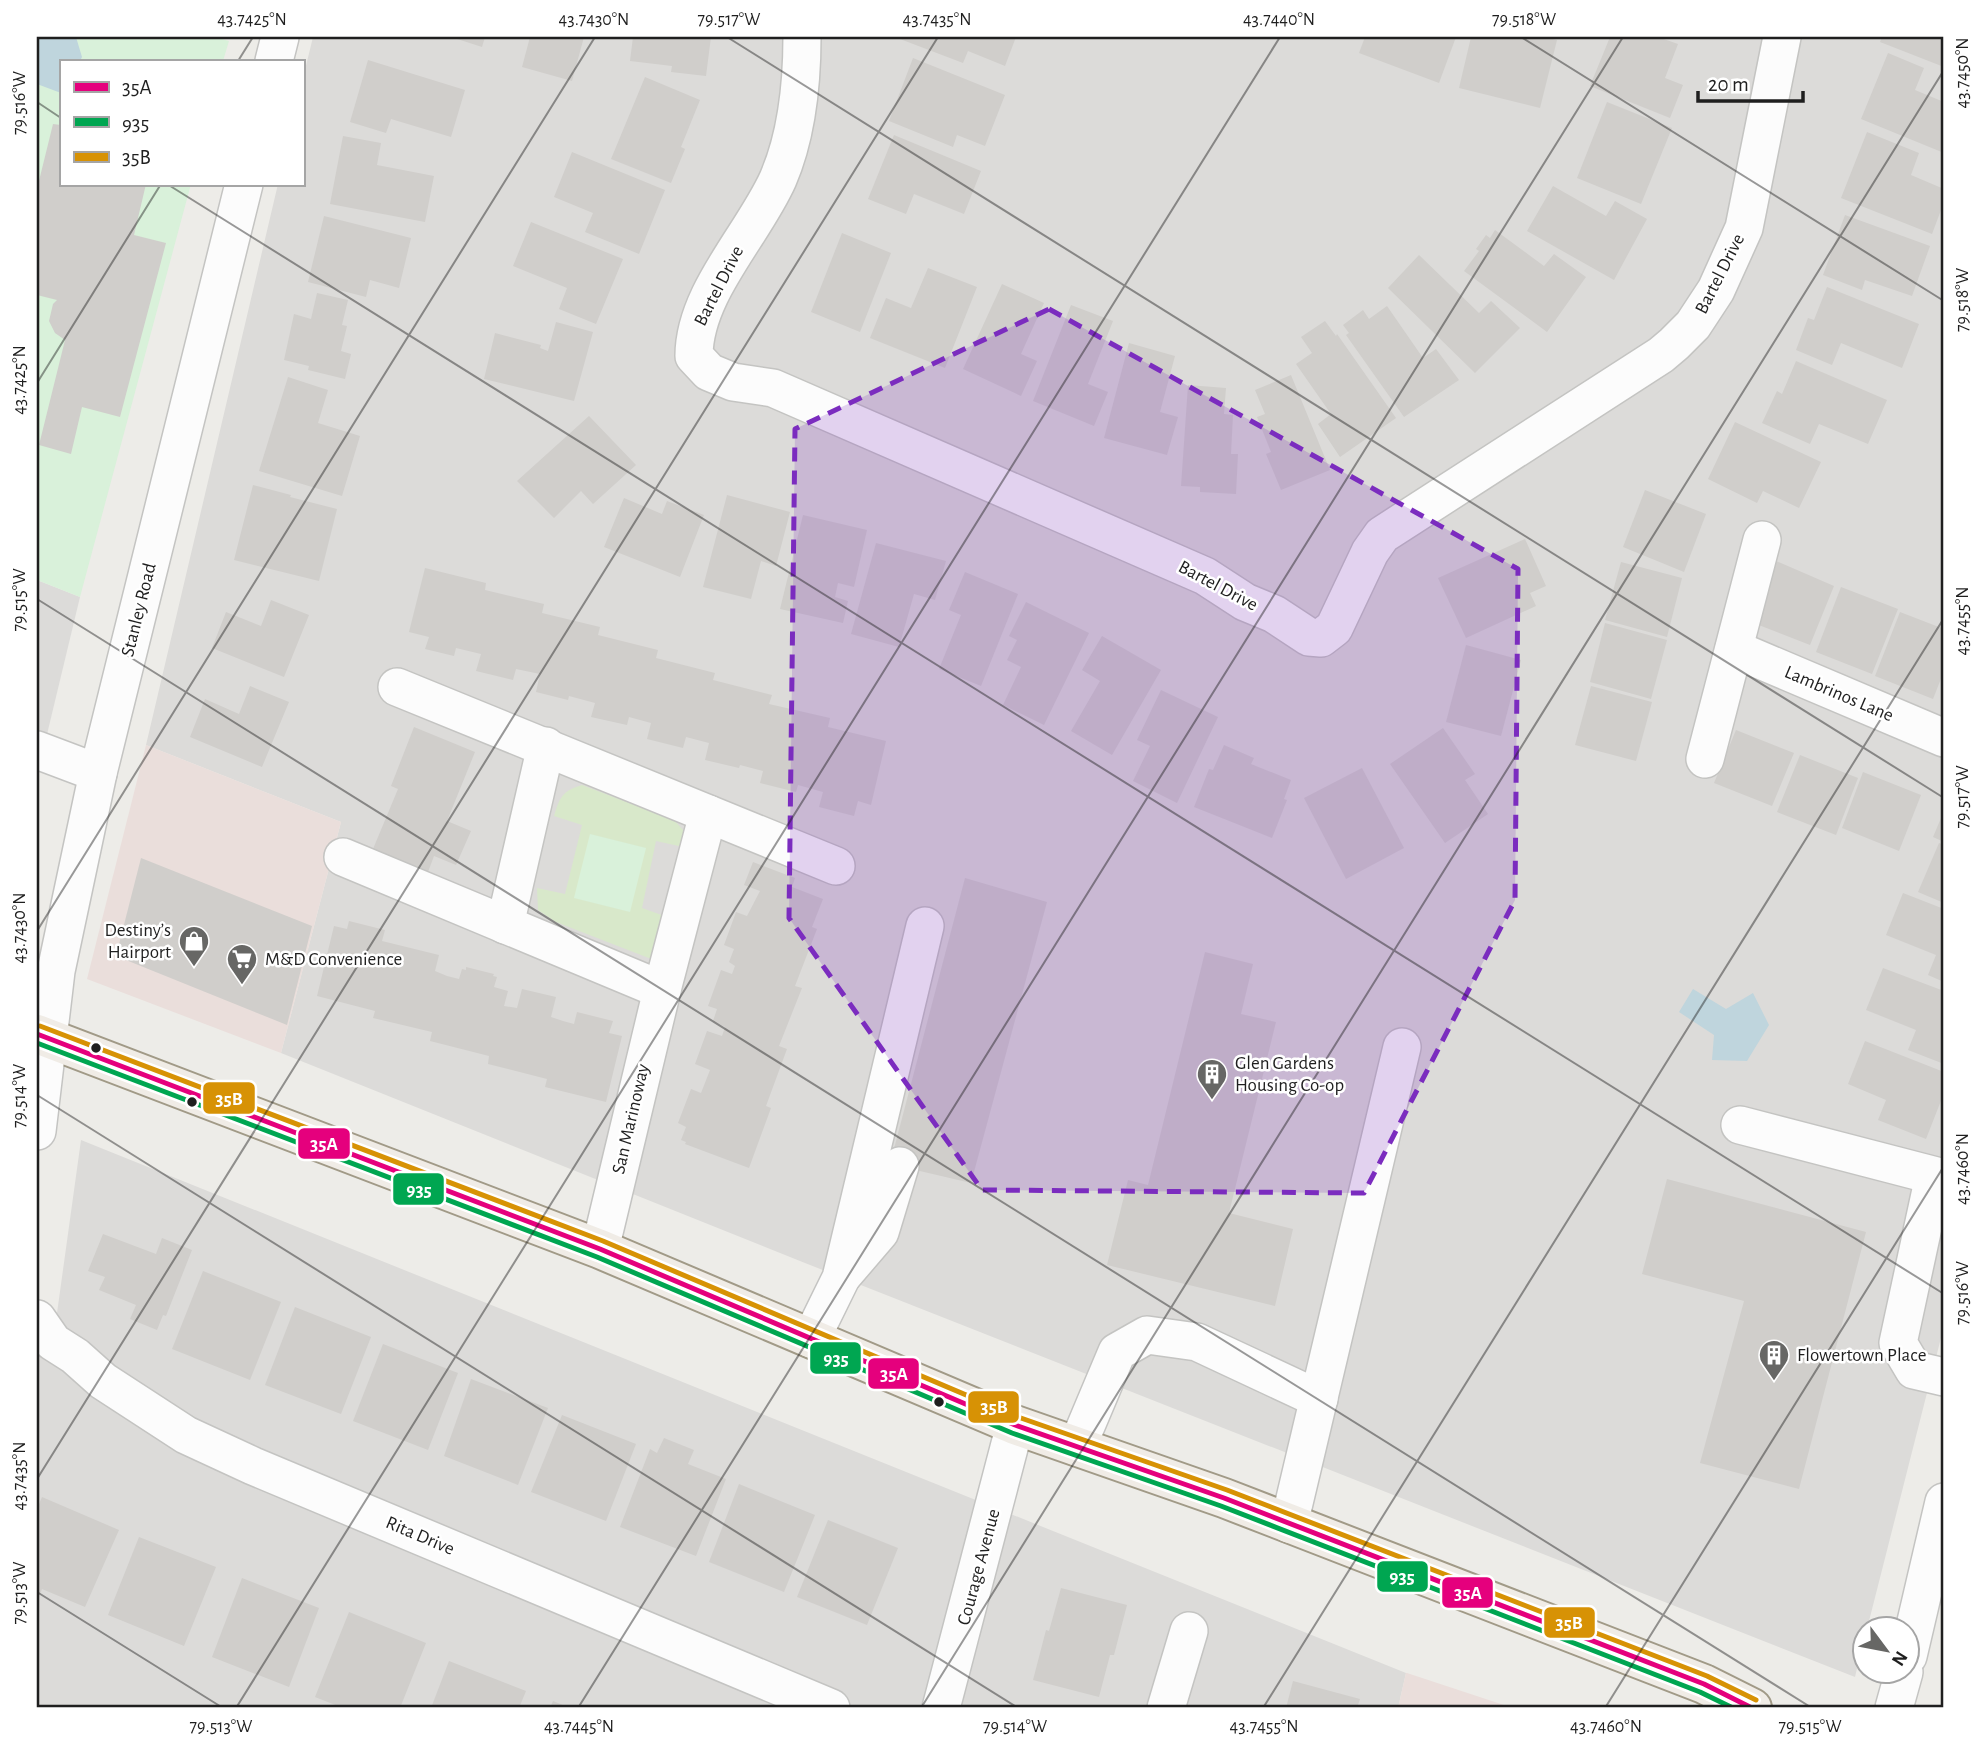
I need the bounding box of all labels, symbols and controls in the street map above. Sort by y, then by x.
text: 43.7425°N [217,11,287,29]
text: 43.7430°N [559,11,629,29]
text: 79.517°W [698,11,760,29]
text: 43.7435°N [903,11,971,29]
text: 43.7440°N [1243,11,1315,29]
text: 79.518°W [1492,11,1556,29]
text: 43.7450°N [1954,38,1972,108]
legend [60,60,304,186]
scale bar [1698,60,1802,104]
text: 79.516°W [11,71,29,135]
text: 20 m [1708,74,1749,95]
text: 35A [122,77,152,98]
text: 935 [122,113,149,134]
text: 35B [122,147,151,168]
street label: Bartel Drive [1692,231,1748,317]
street label: Bartel Drive [691,243,747,329]
text: 79.518°W [1954,268,1972,332]
text: 43.7425°N [11,345,29,415]
street label: Bartel Drive [1175,557,1261,615]
street label: Stanley Road [118,561,160,659]
text: 79.515°W [11,569,29,631]
text: 43.7455°N [1954,587,1972,655]
street label: Lambrinos Lane [1782,663,1896,725]
text: 79.517°W [1954,766,1972,828]
text: 43.7430°N [11,893,29,963]
place label: Destiny’s Hairport [105,921,171,962]
shop icon: Destiny’s Hairport [177,924,211,968]
supermarket icon: M&D Convenience [225,942,259,986]
place label: M&D Convenience [265,950,402,969]
unlabelled marker [89,1041,103,1055]
place label: Glen Gardens Housing Co-op [1235,1054,1344,1095]
building icon: Glen Gardens Housing Co-op [1195,1057,1229,1101]
street label: San Marinoway [609,1062,653,1176]
text: 79.514°W [11,1064,29,1128]
line badge: 35B [202,1081,256,1115]
text: 35B [215,1090,243,1109]
unlabelled marker [185,1095,199,1109]
line badge: 35A [297,1127,351,1160]
text: 43.7460°N [1954,1133,1972,1205]
text: 35A [310,1135,338,1154]
line badge: 935 [392,1172,445,1206]
text: 935 [406,1181,432,1200]
text: 79.516°W [1954,1261,1972,1325]
building icon: Flowertown Place [1757,1338,1791,1382]
line badge: 935 [809,1341,862,1375]
place label: Flowertown Place [1797,1346,1926,1365]
text: 935 [823,1350,849,1369]
line badge: 35A [867,1357,920,1390]
text: 35A [880,1365,908,1384]
line badge: 35B [967,1390,1020,1424]
unlabelled marker [932,1395,946,1409]
text: 35B [980,1398,1008,1417]
text: 43.7435°N [11,1442,29,1510]
street label: Courage Avenue [954,1507,1004,1627]
street label: Rita Drive [383,1513,457,1559]
line badge: 935 [1376,1560,1429,1593]
text: 79.513°W [11,1562,29,1624]
text: 935 [1389,1568,1415,1587]
line badge: 35A [1441,1576,1494,1609]
text: 35A [1454,1584,1482,1603]
line badge: 35B [1543,1606,1596,1639]
text: 35B [1555,1614,1583,1633]
north arrow [1852,1616,1922,1686]
text: N [1888,1648,1911,1669]
text: 79.513°W [190,1718,252,1736]
text: 43.7445°N [544,1718,614,1736]
text: 79.514°W [983,1718,1047,1736]
text: 43.7455°N [1230,1718,1298,1736]
text: 43.7460°N [1570,1718,1642,1736]
text: 79.515°W [1779,1718,1841,1736]

